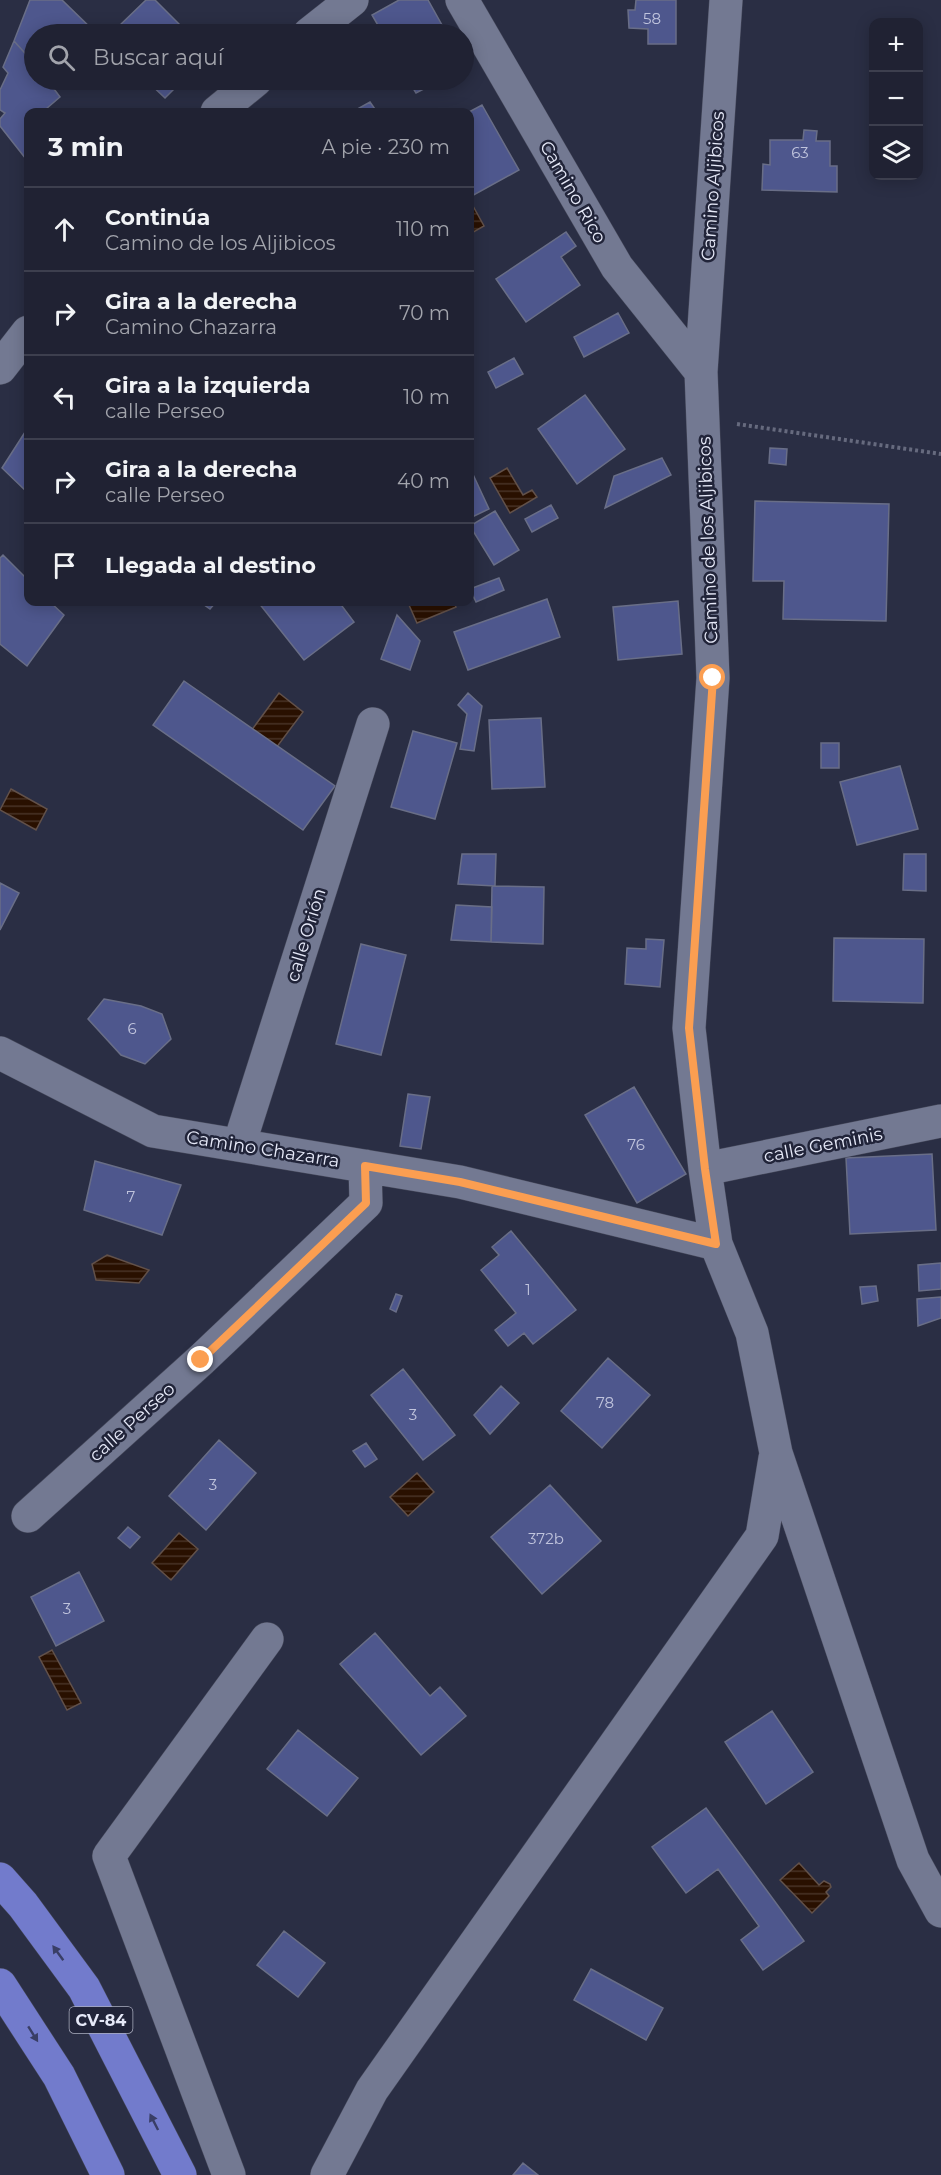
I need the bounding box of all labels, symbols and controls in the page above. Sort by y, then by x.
house number: 58 [643,9,661,28]
map controls [869,18,923,180]
button: + [869,18,923,72]
search box [24,24,474,90]
icon: search [45,41,78,74]
text: Buscar aquí [93,44,224,71]
button: − [869,72,923,126]
street label: Camino Aljibicos [697,110,729,262]
button: layers [869,126,923,180]
text: 3 min [48,131,124,163]
text: A pie · 230 m [322,135,450,159]
street label: Camino Rico [535,137,611,247]
house number: 63 [791,143,809,162]
text: Continúa [105,204,210,231]
icon: ahead [48,213,81,246]
text: 110 m [396,217,450,241]
text: Camino de los Aljibicos [105,231,335,255]
text: Gira a la derecha [105,288,297,315]
icon: right [48,297,81,330]
text: 70 m [399,301,450,325]
text: Camino Chazarra [105,315,277,339]
text: Gira a la izquierda [105,372,311,399]
icon: left [48,381,81,414]
text: 10 m [403,385,450,409]
text: calle Perseo [105,399,225,423]
street label: Camino de los Aljibicos [693,436,723,644]
text: Gira a la derecha [105,456,297,483]
icon: right [48,465,81,498]
text: 40 m [397,469,450,493]
text: calle Perseo [105,483,225,507]
icon: arrive [48,549,81,582]
text: Llegada al destino [105,552,316,579]
route start [699,664,725,690]
street label: calle Orión [281,886,331,984]
house number: 6 [127,1019,137,1038]
street label: calle Geminis [762,1123,884,1167]
street label: Camino Chazarra [185,1126,341,1172]
house number: 76 [627,1135,645,1154]
house number: 7 [127,1187,136,1206]
house number: 1 [525,1280,531,1299]
route end [187,1346,213,1372]
street label: calle Perseo [85,1378,179,1466]
house number: 78 [596,1393,614,1412]
house number: 3 [409,1405,417,1424]
house number: 3 [209,1475,217,1494]
house number: 372b [528,1529,564,1548]
house number: 3 [63,1599,71,1618]
one-way arrow [52,1945,65,1961]
road number: CV-84 [70,2007,132,2033]
one-way arrow [27,2025,38,2042]
one-way arrow [149,2114,159,2131]

